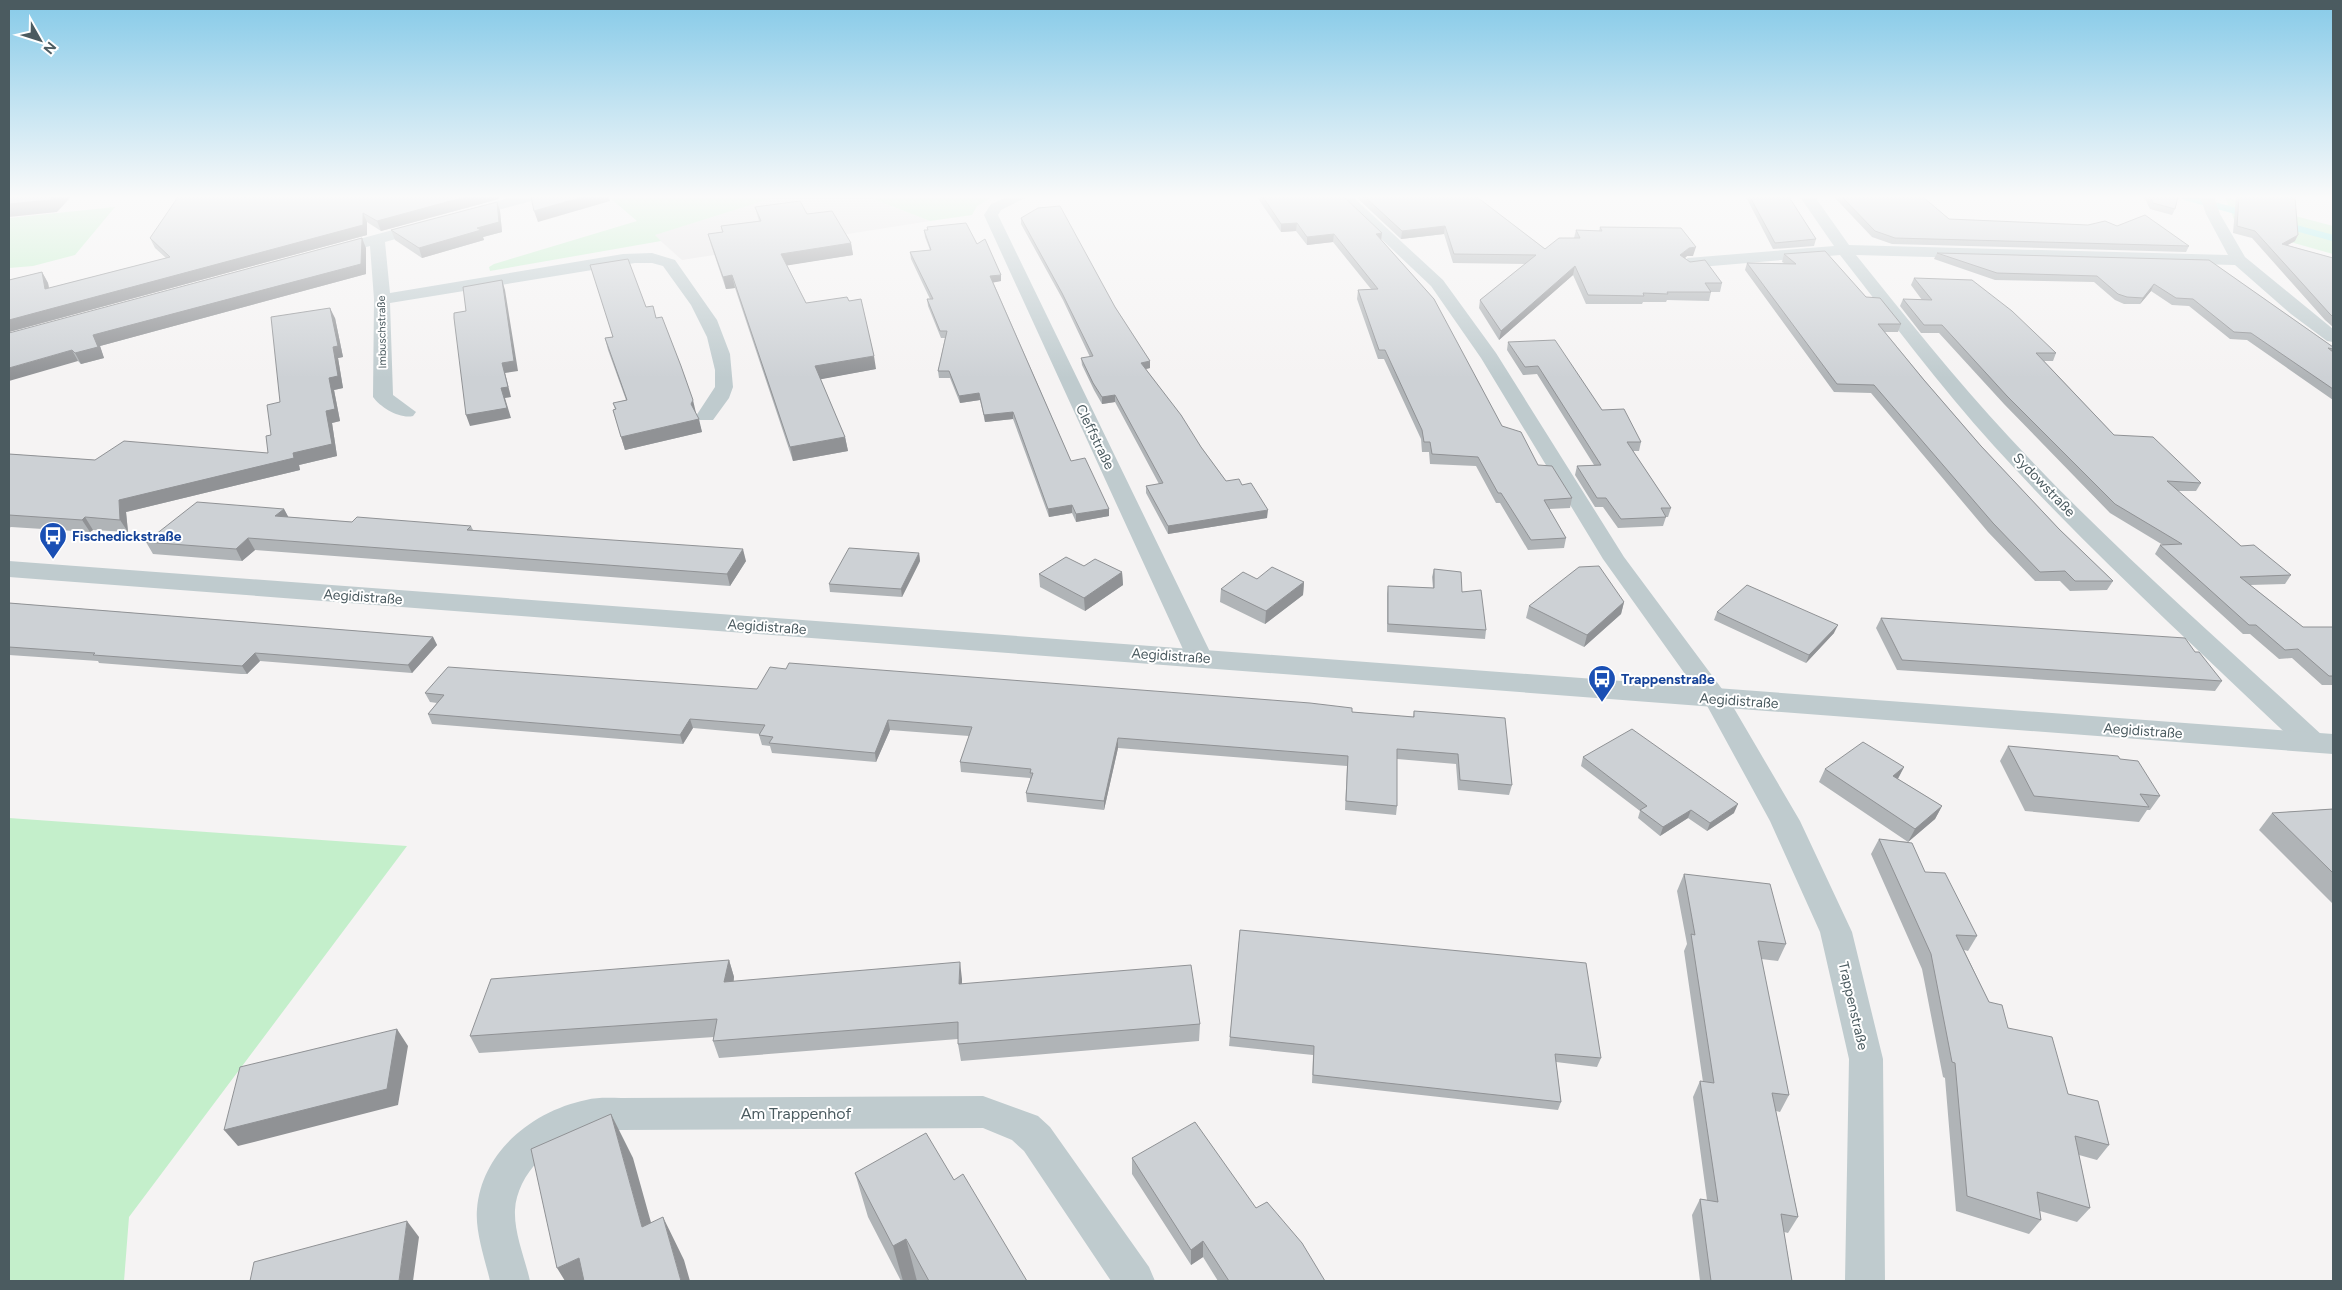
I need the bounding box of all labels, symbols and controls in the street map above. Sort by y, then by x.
north arrow [15,15,65,65]
text: N [40,38,60,57]
street label: Imbuschstraße [375,295,389,369]
street label: Cleffstraße [1072,402,1118,473]
street label: Sydowstraße [2009,450,2079,521]
bus stop icon: Fischedickstraße [38,521,68,560]
place label: Fischedickstraße [72,528,182,545]
street label: Aegidistraße [323,586,403,608]
street label: Aegidistraße [727,616,807,638]
street label: Aegidistraße [1131,645,1211,667]
bus stop icon: Trappenstraße [1587,664,1617,703]
place label: Trappenstraße [1621,671,1715,688]
street label: Aegidistraße [1699,690,1779,712]
street label: Aegidistraße [2103,720,2183,742]
street label: Trappenstraße [1835,960,1872,1052]
street label: Am Trappenhof [741,1104,851,1123]

